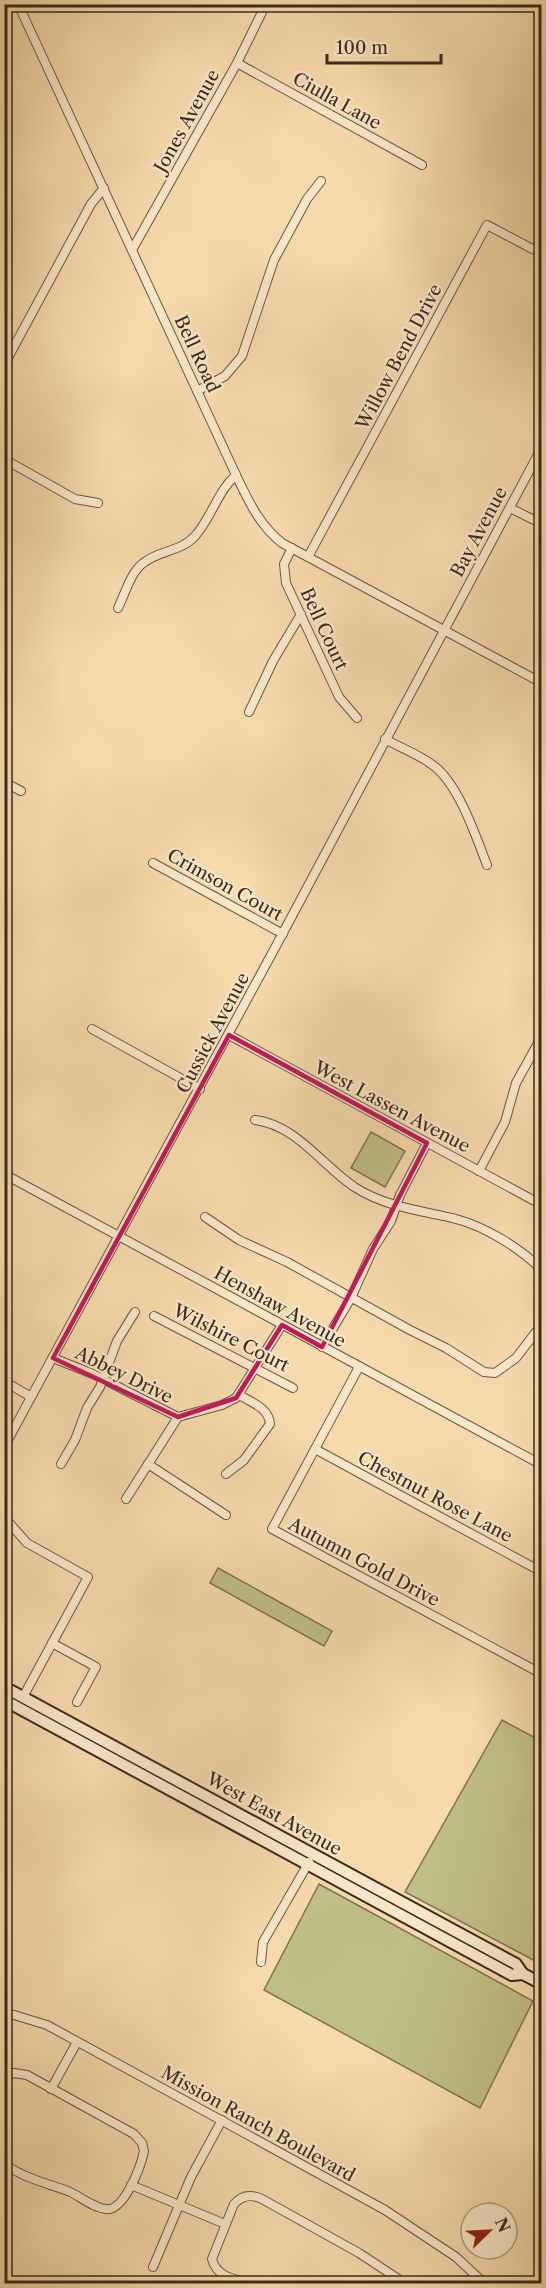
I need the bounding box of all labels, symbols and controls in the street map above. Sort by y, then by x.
scale bar [327,27,441,65]
text: 100 m [336,37,388,59]
street label: Jones Avenue [148,66,224,179]
street label: Ciulla Lane [289,68,385,134]
street label: Willow Bend Drive [351,280,447,435]
street label: Bell Road [170,312,224,396]
street label: Bay Avenue [446,483,512,581]
street label: Bell Court [295,584,353,674]
street label: Crimson Court [163,844,287,926]
street label: Cussick Avenue [172,969,254,1097]
street label: West Lassen Avenue [309,1056,474,1157]
street label: Henshaw Avenue [210,1262,350,1352]
street label: Wilshire Court [168,1299,293,1377]
street label: Abbey Drive [71,1341,176,1408]
street label: Chestnut Rose Lane [354,1447,516,1547]
street label: Autumn Gold Drive [284,1512,443,1611]
street label: West East Avenue [202,1767,345,1860]
street label: Mission Ranch Boulevard [157,2061,359,2187]
north arrow [459,2201,519,2261]
text: N [491,2214,515,2235]

